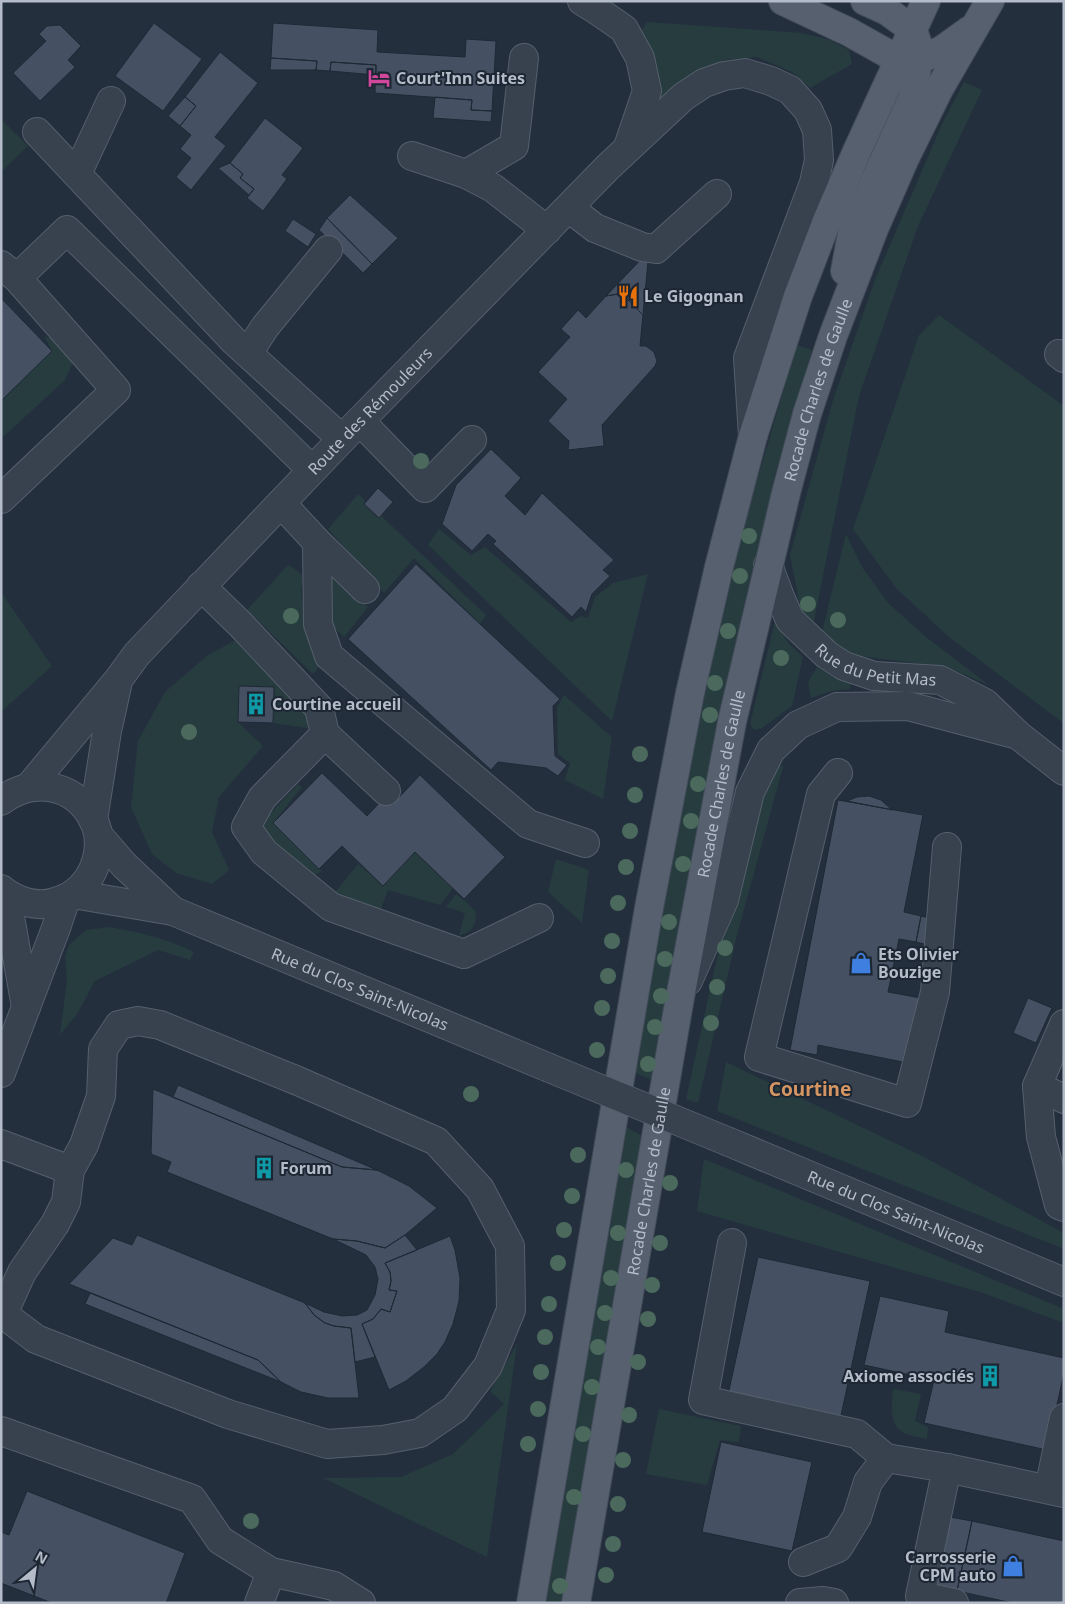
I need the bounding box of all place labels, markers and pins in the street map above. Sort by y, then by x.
hotel icon: Court'Inn Suites [366,65,392,91]
place label: Court'Inn Suites [396,67,525,89]
restaurant icon: Le Gigognan [615,283,641,309]
place label: Le Gigognan [644,285,744,307]
building icon: Courtine accueil [243,691,269,717]
place label: Courtine accueil [272,693,401,715]
place label: Ets Olivier Bouzige [878,943,959,983]
shop icon: Ets Olivier Bouzige [848,950,874,976]
building icon: Forum [251,1155,277,1181]
place label: Forum [280,1157,332,1179]
building icon: Axiome associés [977,1363,1003,1389]
place label: Axiome associés [843,1365,974,1387]
place label: Carrosserie CPM auto [905,1546,996,1586]
shop icon: Carrosserie CPM auto [1000,1553,1026,1579]

